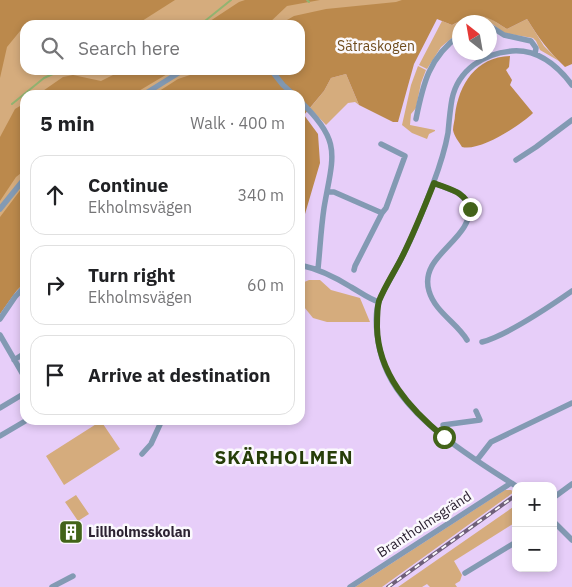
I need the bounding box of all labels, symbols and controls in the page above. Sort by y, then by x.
north arrow [452,15,497,60]
search box [20,20,305,75]
icon: search [38,34,66,62]
text: Search here [78,36,180,60]
park label: Sätraskogen [337,37,415,55]
text: 5 min [40,109,95,137]
text: Walk · 400 m [190,113,285,133]
text: Continue [88,173,168,197]
icon: ahead [41,181,69,209]
text: 340 m [237,185,284,205]
text: Ekholmsvägen [88,197,192,217]
route end [459,198,482,221]
text: Turn right [88,263,175,287]
icon: right [41,271,69,299]
text: 60 m [247,275,284,295]
text: Ekholmsvägen [88,287,192,307]
icon: arrive [41,361,69,389]
text: Arrive at destination [88,363,271,387]
route start [433,426,456,449]
district label: SKÄRHOLMEN [214,445,354,469]
map controls [512,482,557,572]
button: + [512,482,557,527]
street label: Brantholmsgränd [373,487,475,561]
building icon: Lillholmsskolan [58,519,84,545]
place label: Lillholmsskolan [88,523,191,541]
button: − [512,527,557,572]

